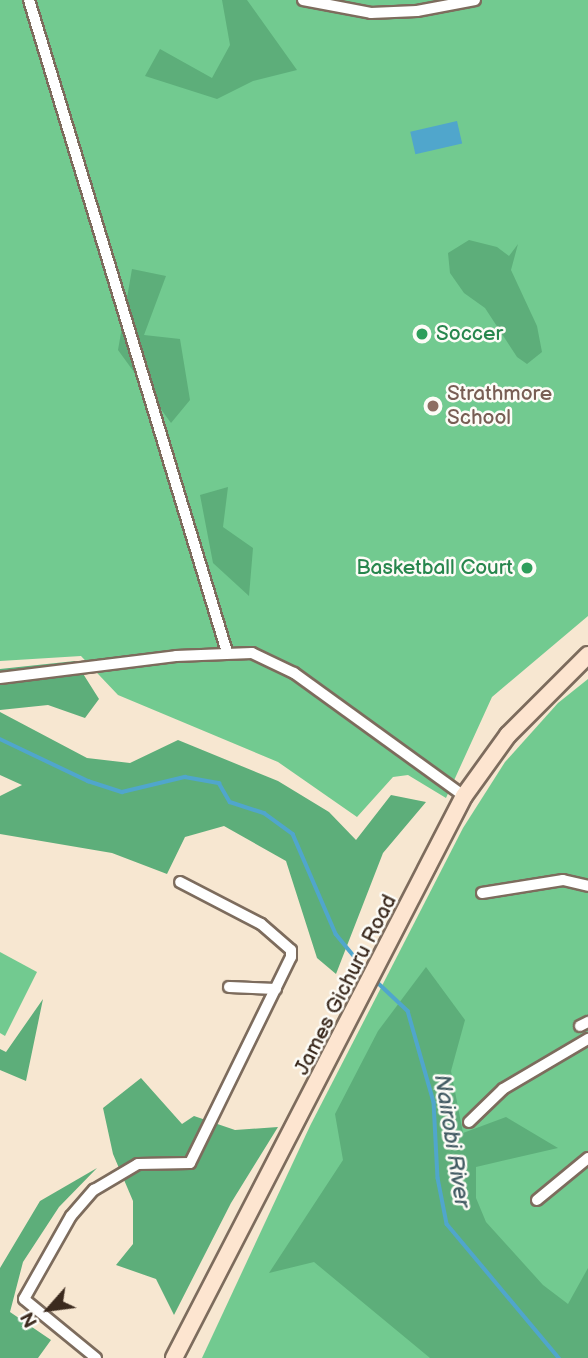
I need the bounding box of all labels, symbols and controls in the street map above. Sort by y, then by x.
place label: Soccer [436,321,503,347]
marker: Soccer [414,326,430,342]
place label: Strathmore School [447,381,552,431]
marker: Strathmore School [425,398,441,414]
place label: Basketball Court [356,555,513,581]
marker: Basketball Court [519,560,535,576]
street label: James Gichuru Road [290,891,402,1079]
water label: Nairobi River [428,1072,476,1210]
north arrow [14,1274,84,1344]
text: N [17,1307,44,1331]

